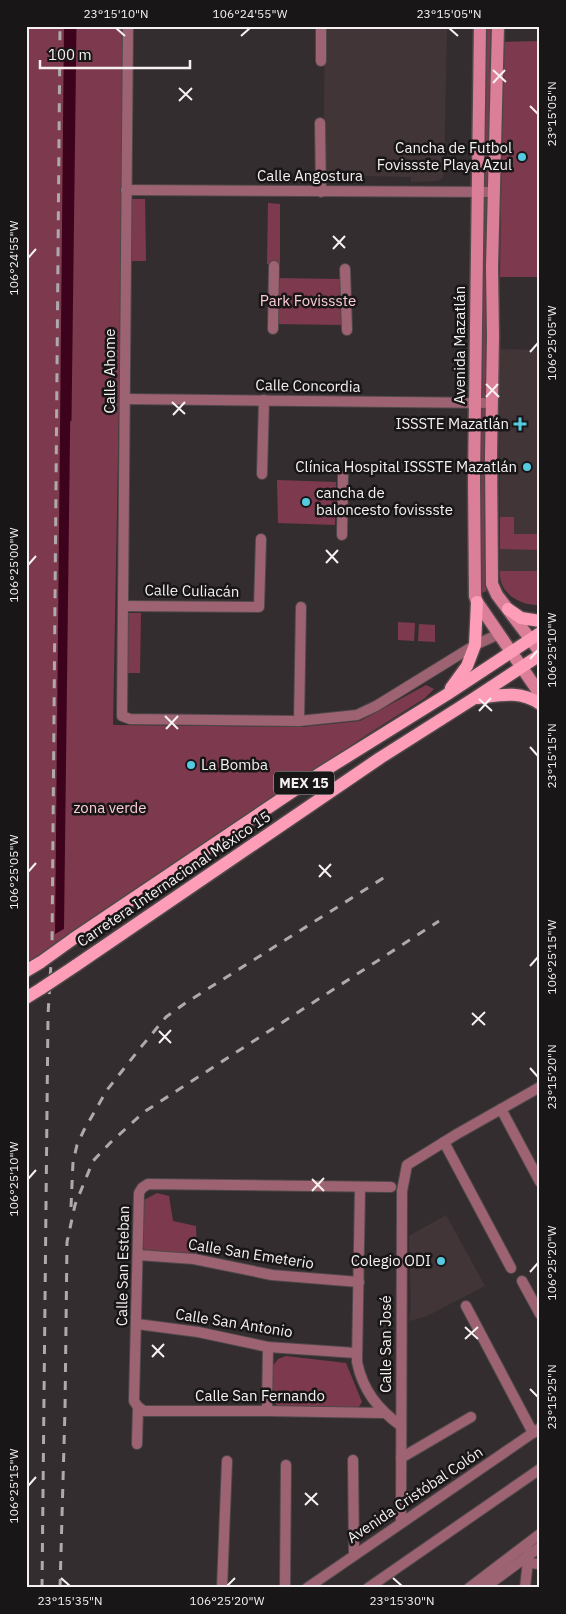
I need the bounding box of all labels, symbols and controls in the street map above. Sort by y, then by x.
text: 23°15'10"N [83,6,149,21]
text: 106°24'55"W [213,6,288,21]
text: 23°15'05"N [416,6,482,21]
scale bar [40,38,190,70]
text: 100 m [48,45,92,64]
text: 23°15'05"N [544,81,559,147]
place label: Cancha de Futbol Fovissste Playa Azul [377,138,512,174]
marker: Cancha de Futbol Fovissste Playa Azul [516,151,528,163]
street label: Calle Angostura [257,166,363,185]
text: 106°24'55"W [6,220,21,295]
street label: Avenida Mazatlán [450,286,469,404]
park label: Park Fovissste [260,291,356,310]
text: 106°25'05"W [544,305,559,380]
street label: Calle Ahome [100,328,119,414]
street label: Calle Concordia [255,375,361,396]
place label: ISSSTE Mazatlán [395,414,509,433]
marker: ISSSTE Mazatlán [513,417,527,431]
place label: Clínica Hospital ISSSTE Mazatlán [295,457,517,476]
marker: Clínica Hospital ISSSTE Mazatlán [521,461,533,473]
place label: cancha de baloncesto fovissste [316,483,453,519]
marker: cancha de baloncesto fovissste [300,496,312,508]
text: 106°25'00"W [6,527,21,602]
street label: Calle Culiacán [144,580,240,601]
text: 106°25'10"W [544,612,559,687]
text: 23°15'15"N [544,723,559,789]
place label: La Bomba [201,755,268,774]
marker: La Bomba [185,759,197,771]
road number: MEX 15 [274,771,334,794]
park label: zona verde [73,798,147,817]
street label: Carretera Internacional México 15 [73,806,274,951]
text: 106°25'05"W [6,834,21,909]
text: 106°25'15"W [544,919,559,994]
text: 23°15'20"N [544,1044,559,1110]
text: 106°25'10"W [6,1141,21,1216]
street label: Calle San Esteban [112,1206,133,1326]
text: 106°25'20"W [544,1225,559,1300]
street label: Calle San Emeterio [187,1234,315,1273]
place label: Colegio ODI [351,1251,431,1270]
marker: Colegio ODI [435,1255,447,1267]
street label: Calle San José [376,1295,395,1393]
street label: Calle San Antonio [174,1304,294,1341]
text: 23°15'25"N [544,1364,559,1430]
street label: Calle San Fernando [195,1386,325,1405]
street label: Avenida Cristóbal Colón [343,1442,486,1547]
text: 106°25'15"W [6,1448,21,1523]
text: 23°15'35"N [37,1593,103,1608]
text: 106°25'20"W [190,1593,265,1608]
text: 23°15'30"N [369,1593,435,1608]

